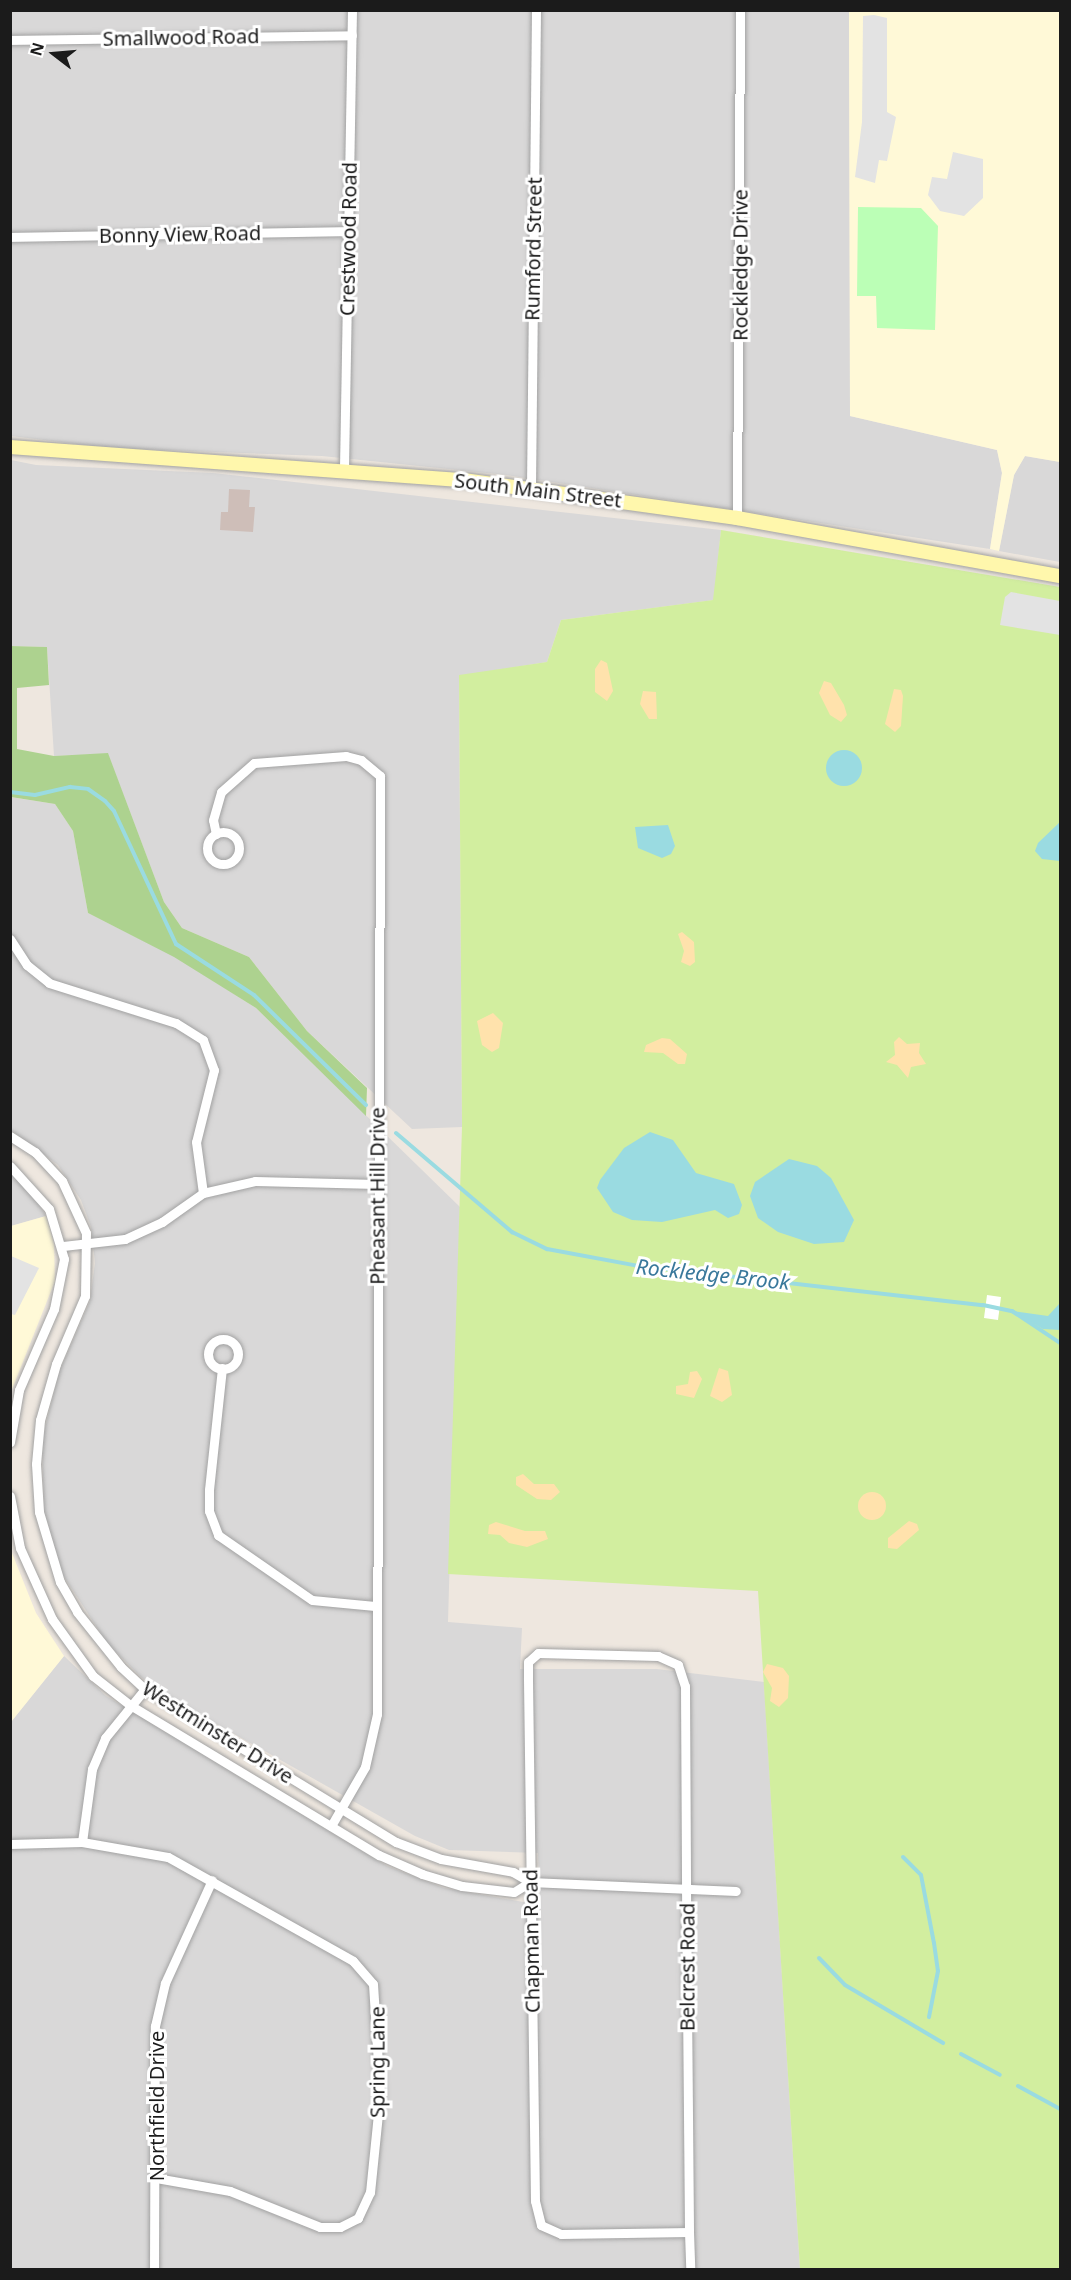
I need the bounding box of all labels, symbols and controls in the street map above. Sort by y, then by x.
north arrow [24,24,84,84]
street label: Smallwood Road [102,24,260,50]
text: N [24,40,49,58]
street label: Crestwood Road [335,162,361,316]
street label: Rumford Street [520,177,546,321]
street label: Rockledge Drive [728,189,752,341]
street label: Bonny View Road [99,221,261,247]
street label: South Main Street [453,468,623,512]
street label: Pheasant Hill Drive [365,1107,389,1285]
water label: Rockledge Brook [635,1253,791,1295]
street label: Westminster Drive [138,1676,298,1788]
street label: Chapman Road [518,1869,544,2013]
street label: Belcrest Road [675,1903,699,2031]
street label: Spring Lane [365,2006,389,2118]
street label: Northfield Drive [144,2031,168,2181]

